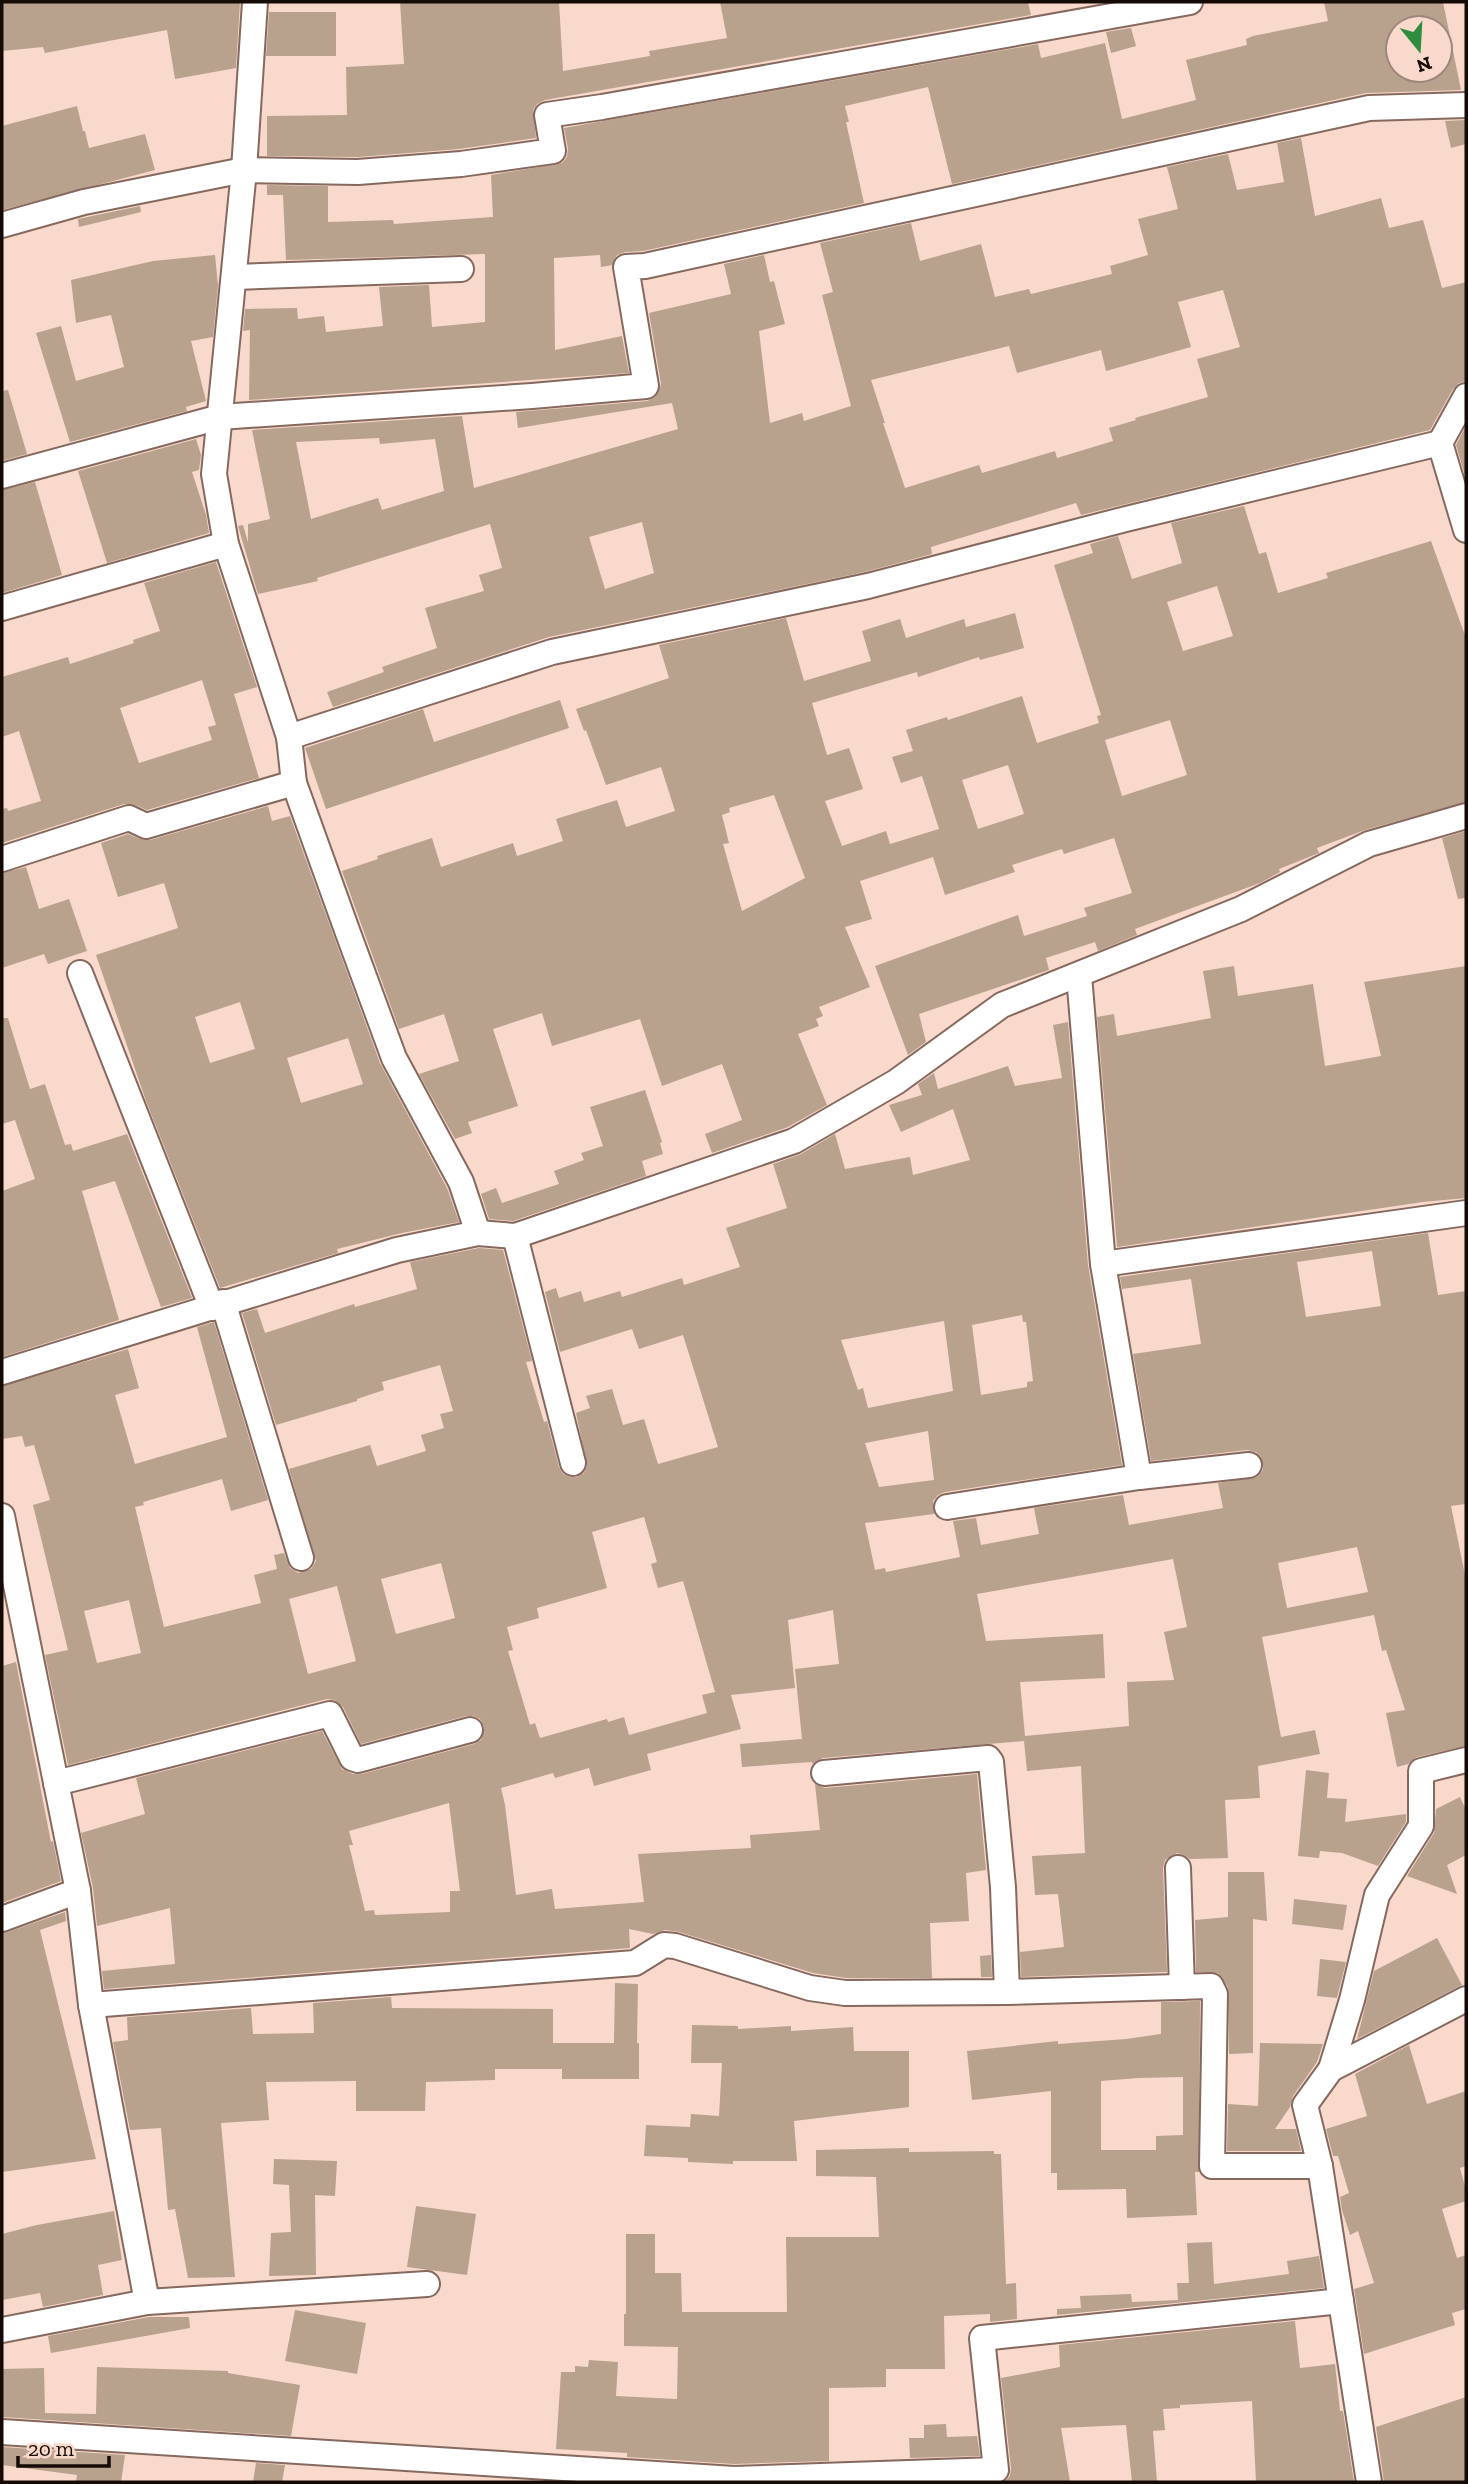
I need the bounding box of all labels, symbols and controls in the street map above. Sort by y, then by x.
north arrow [1384,14,1454,84]
text: N [1414,52,1435,78]
scale bar [18,2424,108,2468]
text: 20 m [28,2436,74,2461]

